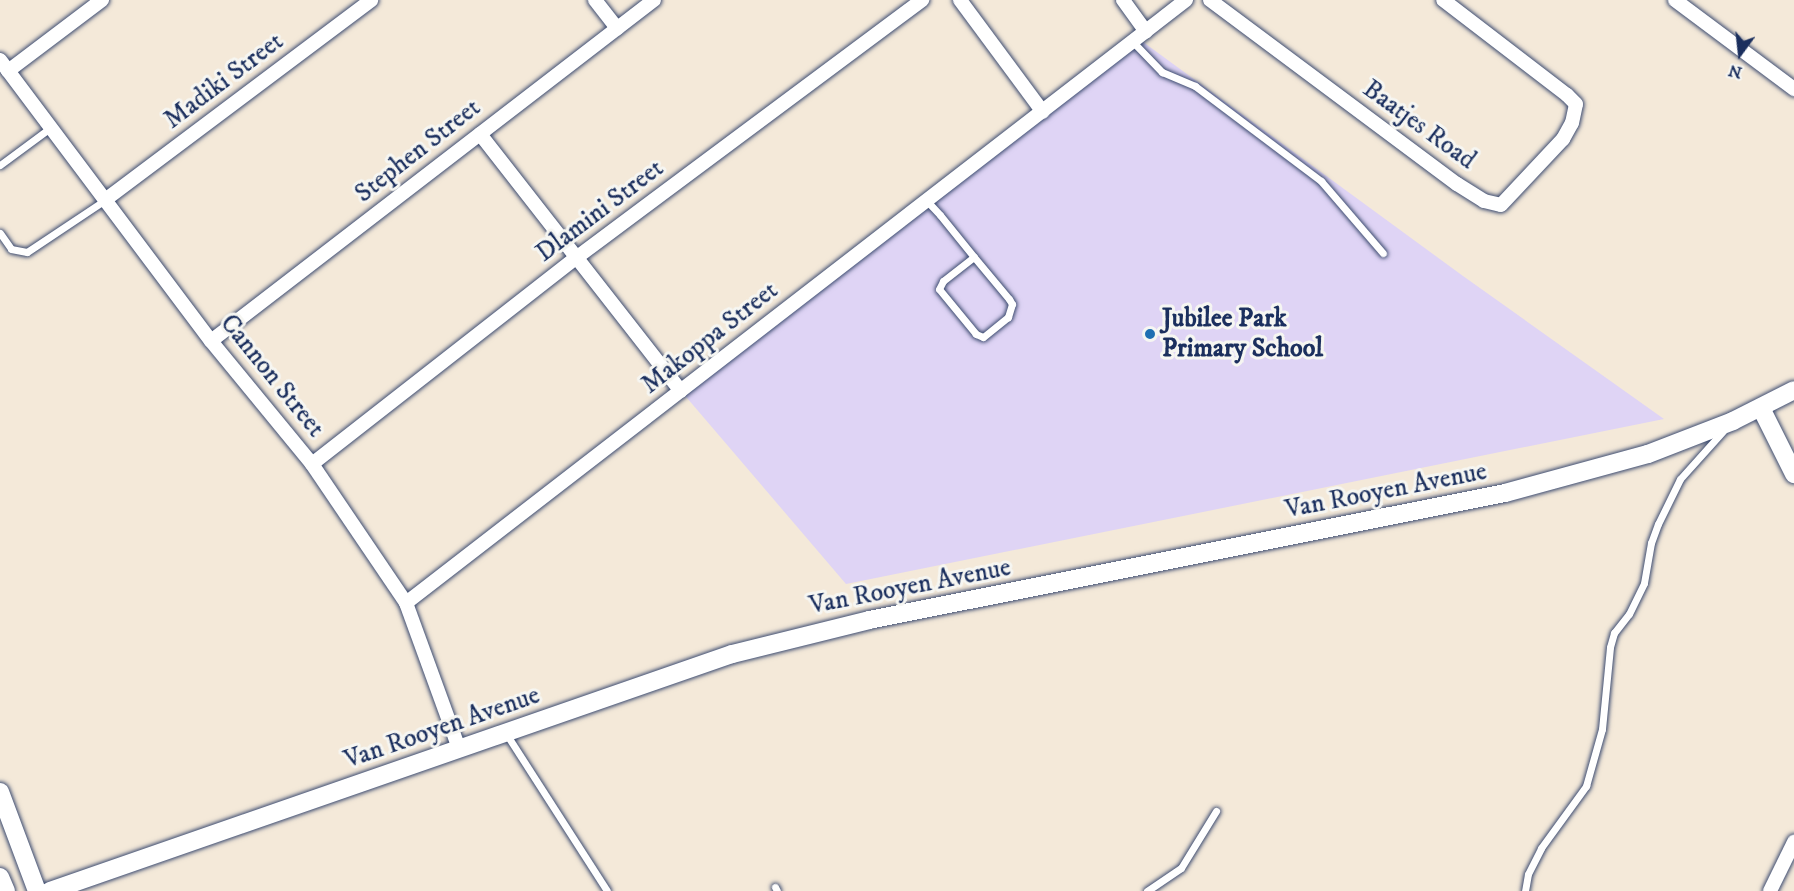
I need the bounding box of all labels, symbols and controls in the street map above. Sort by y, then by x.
north arrow [1710,24,1770,84]
street label: Madiki Street [158,26,290,136]
text: N [1726,60,1744,83]
street label: Baatjes Road [1356,74,1482,176]
street label: Stephen Street [349,92,487,210]
street label: Dlamini Street [530,153,670,269]
street label: Makoppa Street [636,275,784,401]
place label: Jubilee Park Primary School [1162,303,1323,364]
street label: Cannon Street [213,308,331,444]
marker: Jubilee Park Primary School [1143,327,1157,341]
street label: Van Rooyen Avenue [1283,456,1489,526]
street label: Van Rooyen Avenue [807,552,1013,622]
street label: Van Rooyen Avenue [340,680,544,776]

